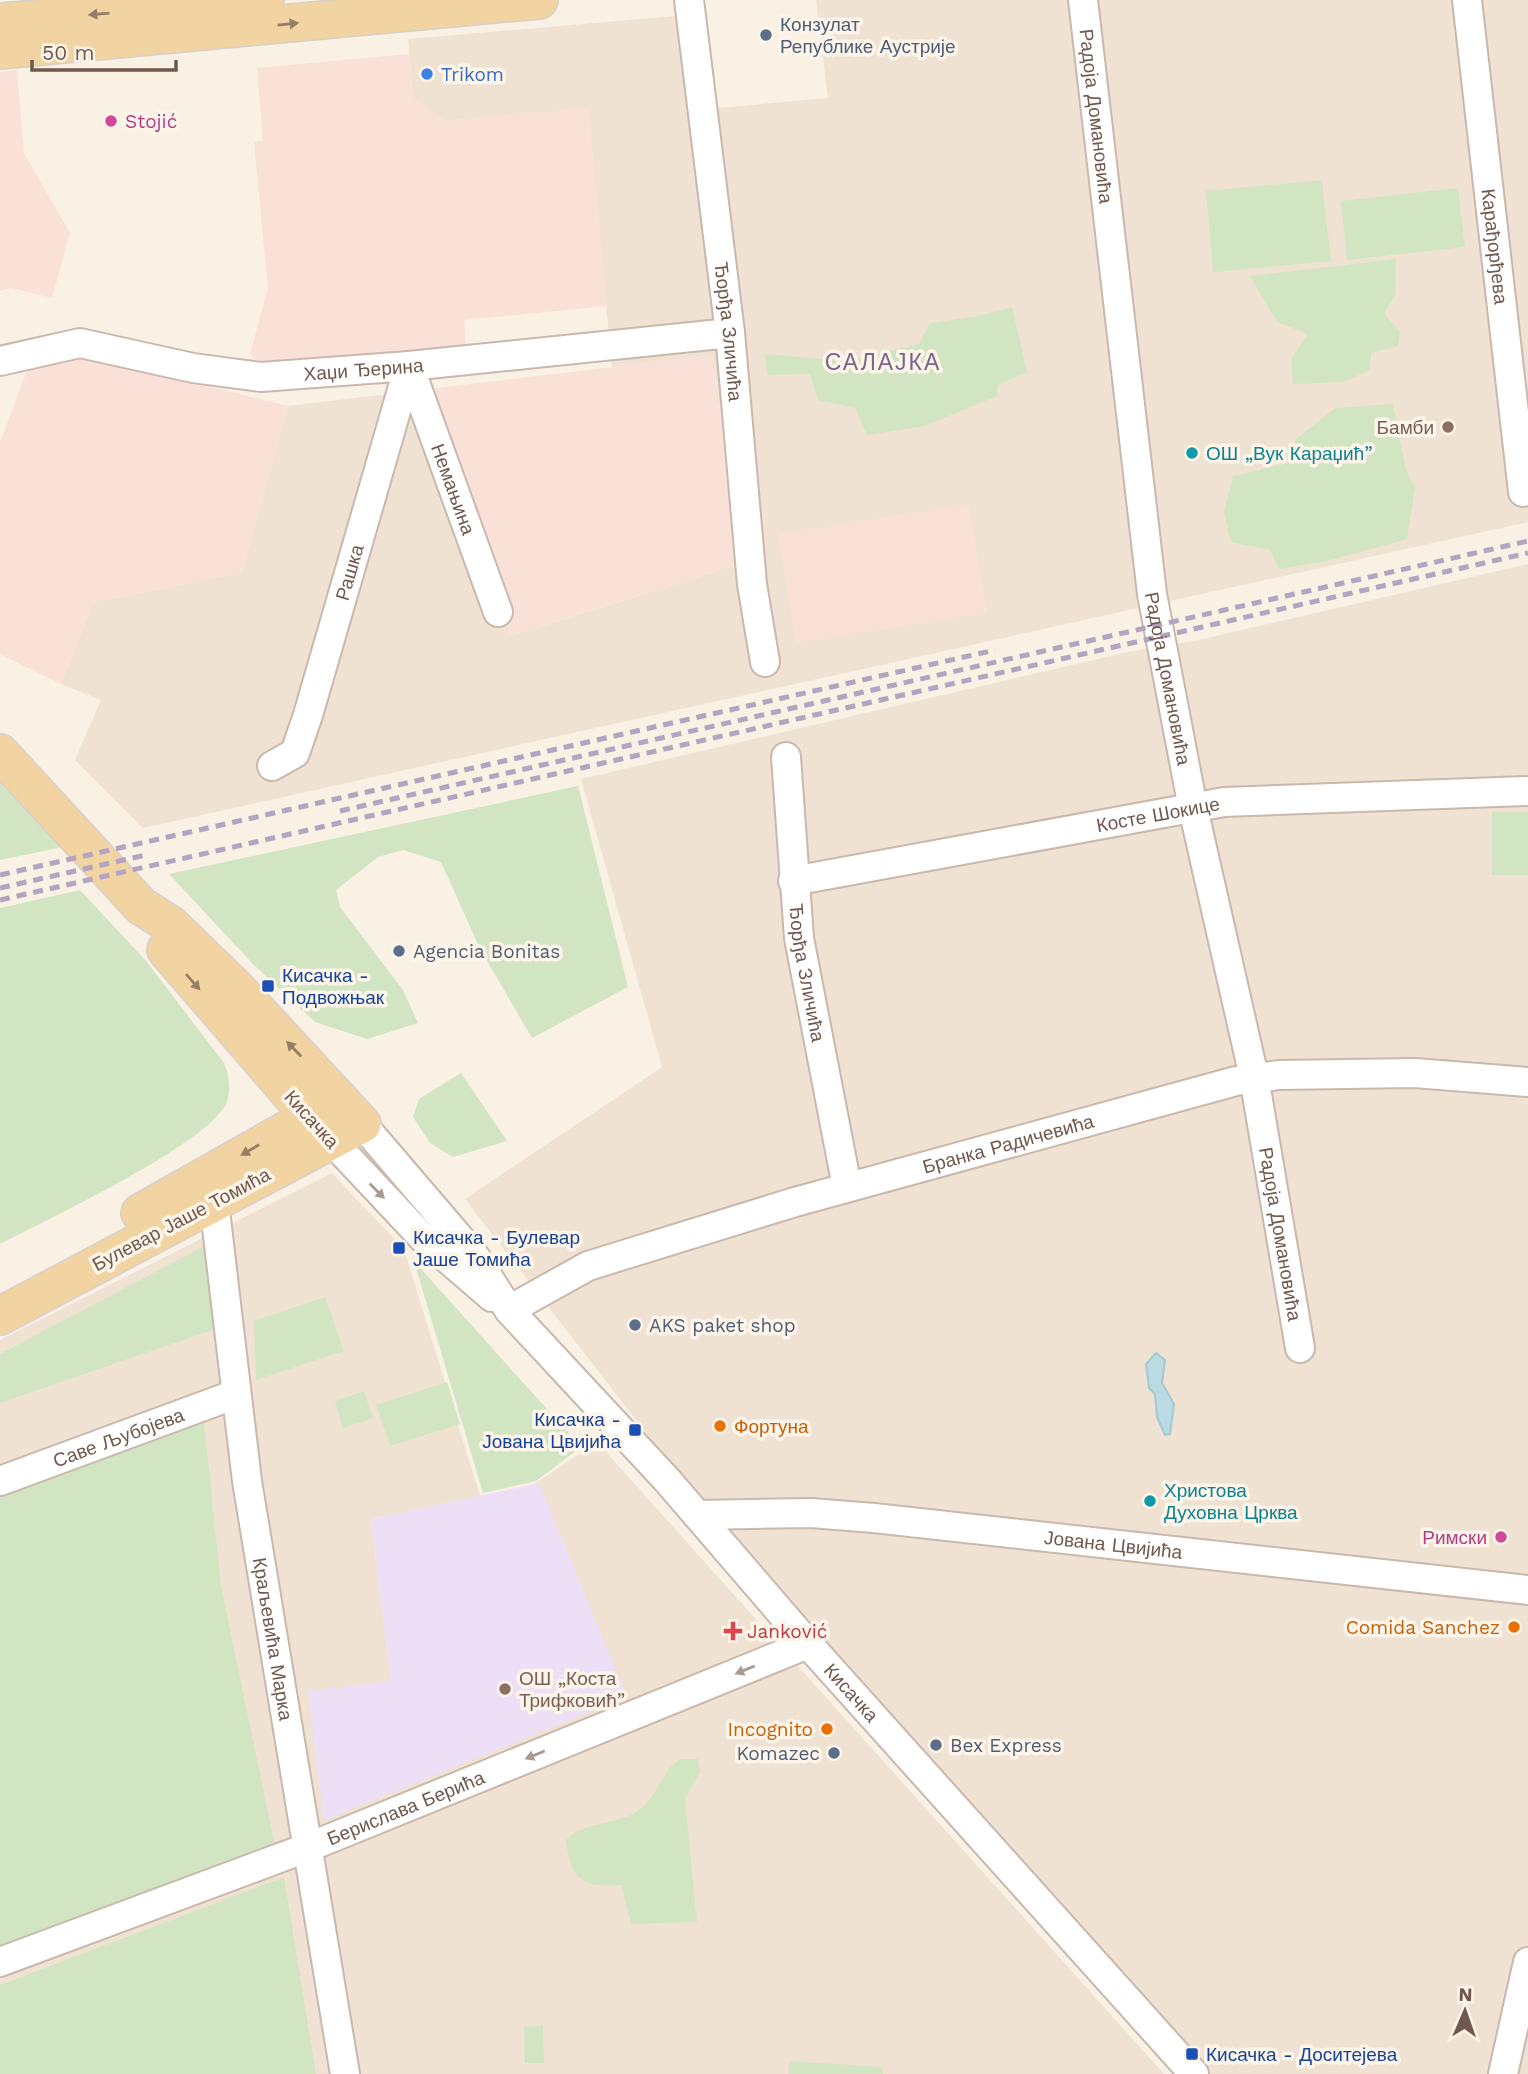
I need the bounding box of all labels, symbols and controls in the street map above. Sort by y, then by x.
one-way arrow [88,9,110,20]
place label: Конзулат Републике Аустрије [780,13,956,58]
one-way arrow [277,18,299,29]
marker: Конзулат Републике Аустрије [758,27,774,43]
scale bar [32,28,175,72]
street label: Радоја Домановића [1074,28,1118,205]
text: 50 m [42,40,94,65]
place label: Trikom [441,63,504,86]
marker: Trikom [419,66,435,82]
place label: Stojić [125,110,177,133]
marker: Stojić [103,113,119,129]
street label: Карађорђева [1477,187,1513,306]
street label: Ђорђа Зличића [709,261,747,403]
district label: САЛАЈКА [825,349,941,376]
street label: Хаџи Ђерина [303,354,425,386]
place label: Бамби [1377,416,1434,439]
marker: Бамби [1440,419,1456,435]
street label: Немањина [426,441,480,538]
place label: ОШ „Вук Караџић” [1206,442,1373,465]
marker: ОШ „Вук Караџић” [1184,445,1200,461]
street label: Рашка [331,542,369,603]
street label: Радоја Домановића [1140,590,1196,768]
street label: Косте Шокице [1095,792,1222,837]
street label: Ђорђа Зличића [785,903,830,1044]
place label: Agencia Bonitas [413,940,560,963]
marker: Agencia Bonitas [391,943,407,959]
place label: Кисачка - Подвожњак [282,964,385,1009]
one-way arrow [185,973,200,990]
marker: Кисачка - Подвожњак [260,978,276,994]
one-way arrow [285,1041,302,1058]
street label: Кисачка [279,1085,344,1154]
street label: Бранка Радичевића [920,1109,1097,1178]
one-way arrow [240,1144,259,1156]
street label: Радоја Домановића [1254,1146,1306,1323]
street label: Булевар Јаше Томића [88,1163,274,1276]
one-way arrow [368,1182,385,1199]
place label: Кисачка - Булевар Јаше Томића [413,1226,580,1271]
marker: Кисачка - Булевар Јаше Томића [391,1240,407,1256]
place label: AKS paket shop [649,1314,796,1337]
marker: AKS paket shop [627,1317,643,1333]
street label: Саве Љубојева [50,1403,188,1473]
place label: Кисачка - Јована Цвијића [482,1408,621,1453]
place label: Фортуна [734,1415,809,1438]
marker: Фортуна [712,1418,728,1434]
marker: Кисачка - Јована Цвијића [627,1422,643,1438]
place label: Христова Духовна Црква [1164,1479,1298,1524]
marker: Христова Духовна Црква [1142,1493,1158,1509]
street label: Јована Цвијића [1043,1526,1184,1564]
place label: Римски [1422,1526,1487,1549]
marker: Римски [1493,1529,1509,1545]
street label: Краљевића Марка [248,1556,297,1723]
place label: Comida Sanchez [1346,1616,1500,1639]
marker: Comida Sanchez [1506,1619,1522,1635]
place label: Janković [747,1620,827,1643]
marker: Janković [725,1623,741,1639]
street label: Кисачка [819,1659,884,1727]
one-way arrow [735,1664,756,1675]
place label: ОШ „Коста Трифковић” [519,1667,625,1712]
marker: ОШ „Коста Трифковић” [497,1681,513,1697]
place label: Incognito [727,1718,813,1741]
marker: Incognito [819,1721,835,1737]
place label: Bex Express [950,1734,1062,1757]
marker: Bex Express [928,1737,944,1753]
place label: Komazec [736,1742,820,1765]
marker: Komazec [826,1745,842,1761]
one-way arrow [524,1750,545,1761]
street label: Берислава Берића [324,1766,488,1850]
north arrow [1430,1976,1500,2046]
text: N [1458,1983,1473,2006]
place label: Кисачка - Доситејева [1206,2043,1398,2066]
marker: Кисачка - Доситејева [1184,2046,1200,2062]

